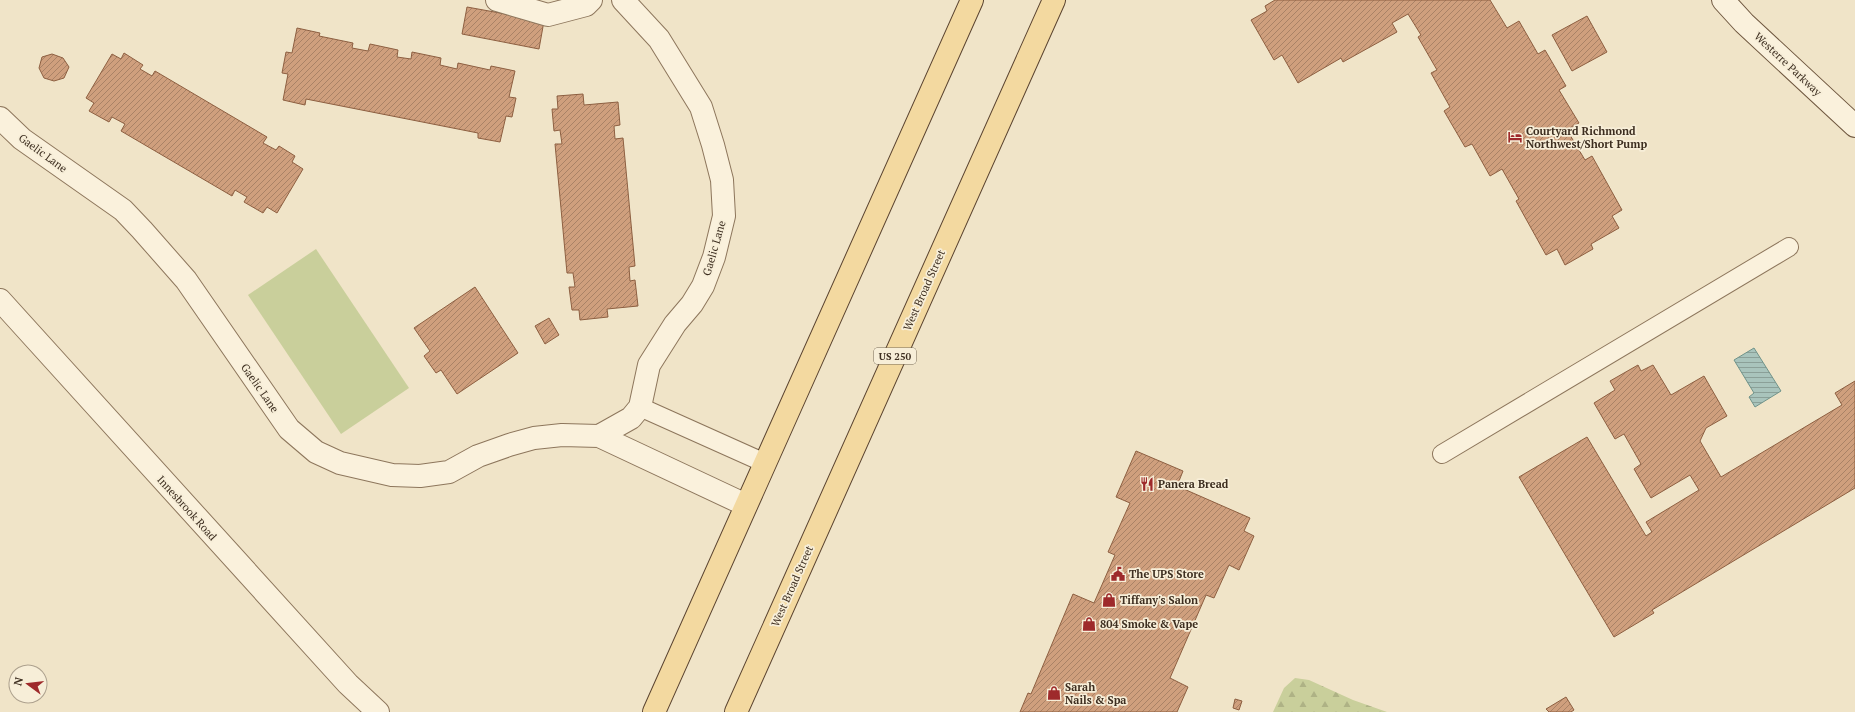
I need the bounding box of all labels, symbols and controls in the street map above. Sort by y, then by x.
street label: Westerre Parkway [1751,29,1825,99]
place label: Courtyard Richmond Northwest/Short Pump [1526,124,1647,151]
hotel icon: Courtyard Richmond Northwest/Short Pump [1507,129,1523,145]
street label: Gaelic Lane [16,131,70,176]
street label: Gaelic Lane [699,218,729,277]
street label: West Broad Street [900,247,948,333]
road number: US 250 [874,348,916,364]
street label: Gaelic Lane [238,361,282,416]
street label: Innesbrook Road [154,473,220,543]
restaurant icon: Panera Bread [1139,476,1155,492]
place label: Panera Bread [1158,477,1229,491]
street label: West Broad Street [768,543,816,629]
public building icon: The UPS Store [1110,566,1126,582]
place label: The UPS Store [1129,567,1204,581]
shop icon: Tiffany's Salon [1101,592,1117,608]
place label: Tiffany's Salon [1120,593,1198,607]
shop icon: 804 Smoke & Vape [1081,616,1097,632]
place label: 804 Smoke & Vape [1100,617,1198,631]
north arrow [8,664,48,704]
text: N [10,675,26,687]
place label: Sarah Nails & Spa [1065,680,1127,707]
shop icon: Sarah Nails & Spa [1046,685,1062,701]

